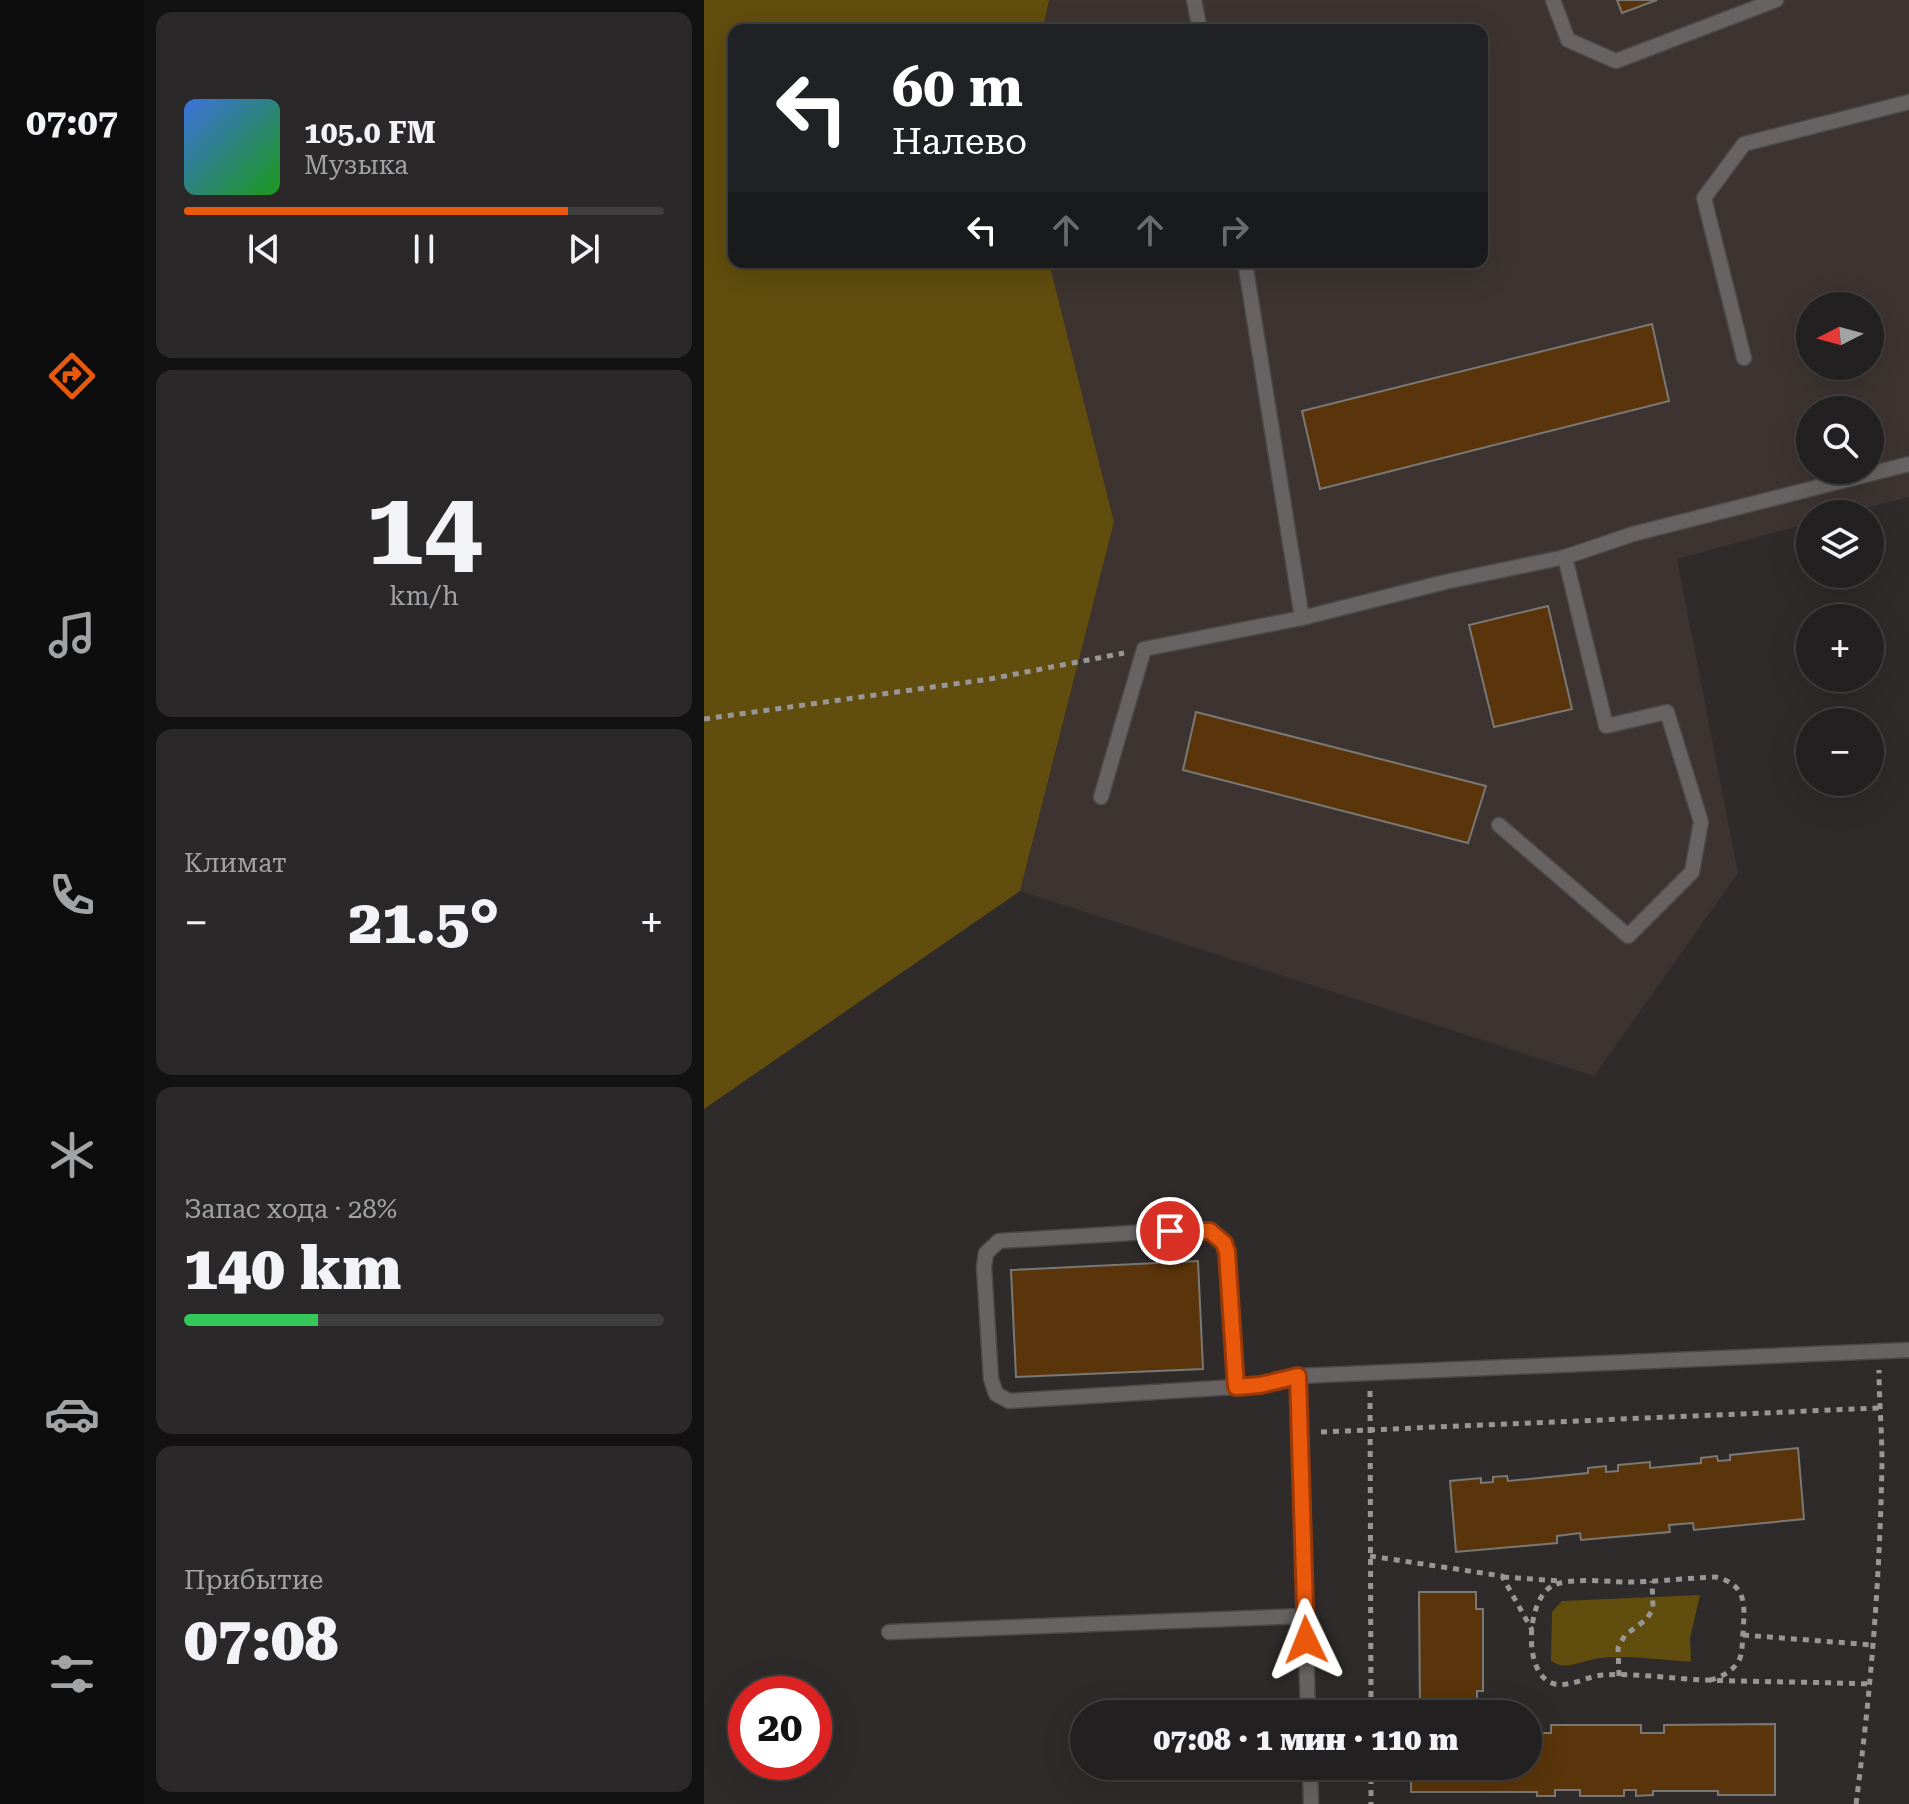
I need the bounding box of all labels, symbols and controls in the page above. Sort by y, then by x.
text: 60 m [892,54,1023,120]
icon: left [760,56,864,160]
text: 07:07 [26,102,118,144]
text: 105.0 FM [304,115,436,150]
text: Налево [892,121,1027,163]
text: Музыка [304,150,408,180]
icon: left [960,208,1004,252]
icon: ahead [1044,208,1088,252]
icon: ahead [1128,208,1172,252]
icon: right [1212,208,1256,252]
icon: previous [242,227,286,271]
icon: pause [402,227,446,271]
icon: next [562,227,606,271]
north arrow [1796,292,1884,380]
map controls [1796,292,1884,796]
icon: directions [44,348,100,404]
button: search [1796,396,1884,484]
text: 14 [366,468,482,589]
button: layers [1796,500,1884,588]
text: km/h [389,581,459,611]
button: + [1796,604,1884,692]
icon: music [44,607,100,663]
button: − [1796,708,1884,796]
text: Климат [184,848,287,878]
icon: phone [44,867,100,923]
text: 21.5° [349,887,499,958]
text: − [184,897,209,949]
text: + [639,897,664,949]
icon: climate [44,1127,100,1183]
text: Запас хода · 28% [184,1194,397,1224]
pin [1136,1197,1204,1265]
icon: arrive [1148,1209,1192,1253]
text: 140 km [184,1233,401,1304]
icon: car [44,1386,100,1442]
text: Прибытие [184,1565,323,1595]
position arrow [1264,1598,1348,1682]
text: 07:08 [184,1604,338,1675]
icon: filters [44,1646,100,1702]
speed limit sign: 20 [728,1676,832,1780]
text: 07:08 · 1 мин · 110 m [1154,1722,1458,1757]

